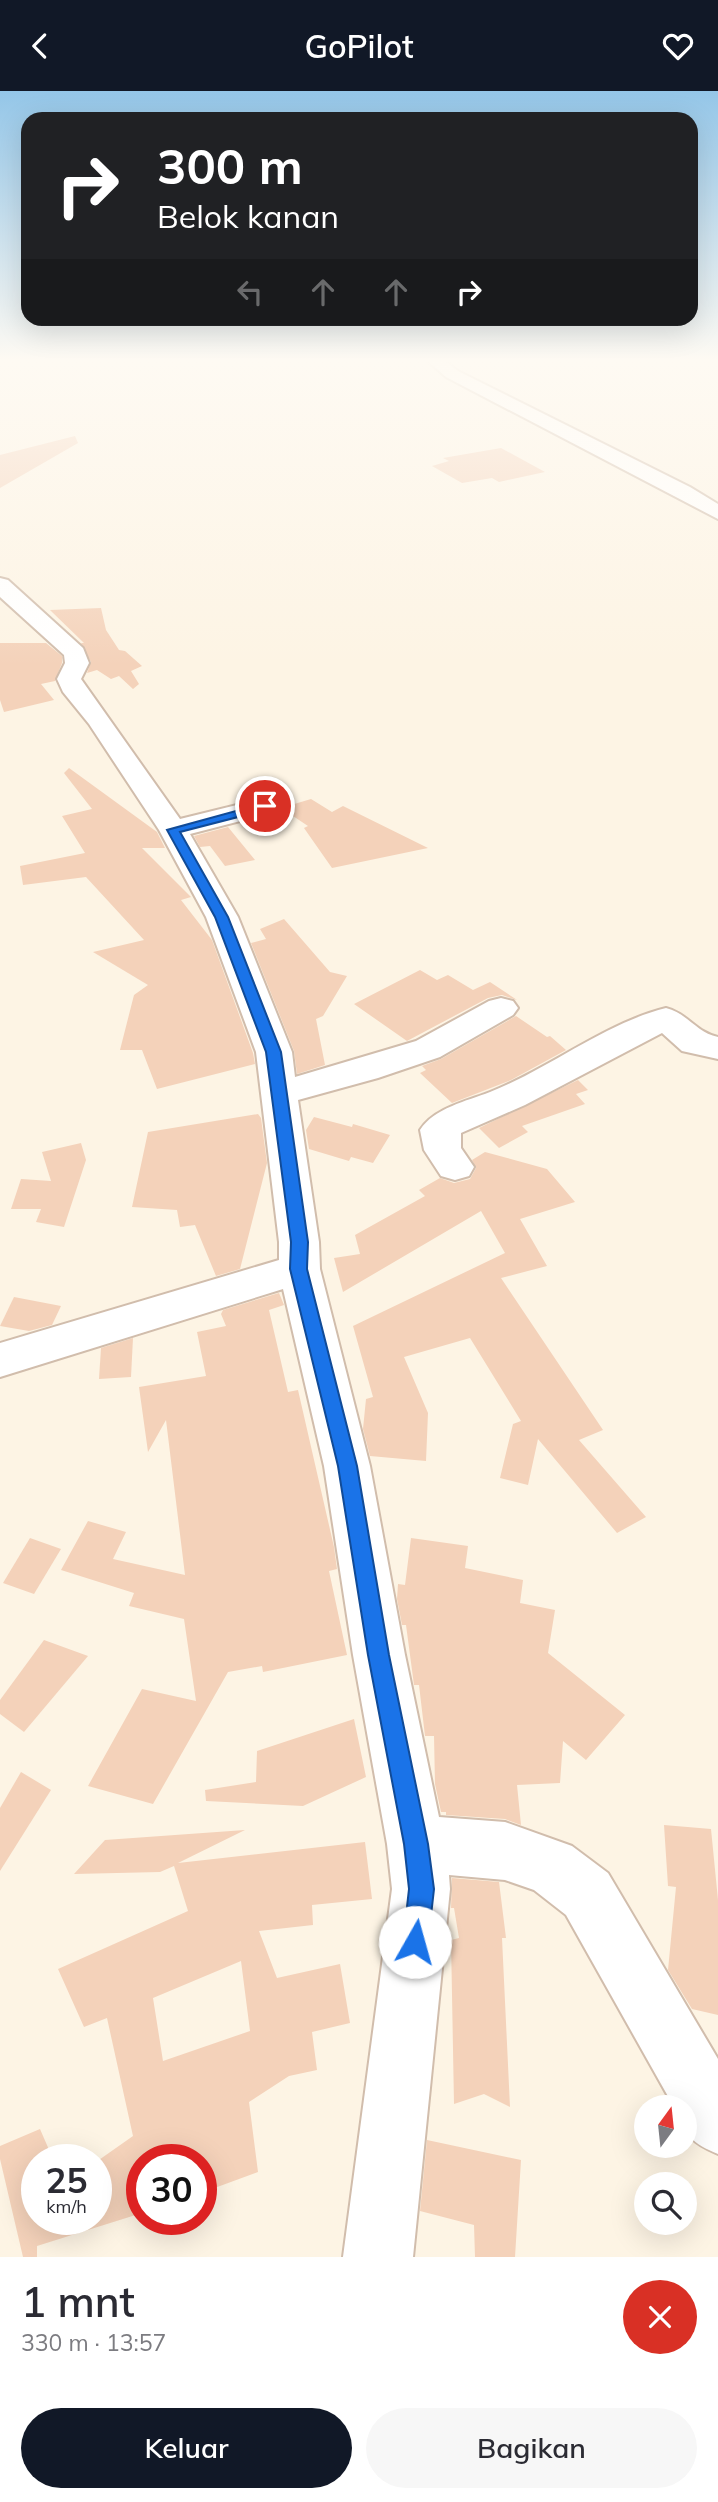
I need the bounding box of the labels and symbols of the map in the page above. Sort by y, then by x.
pin [235,776,295,836]
position arrow [378,1905,452,1979]
north arrow [634,2095,696,2158]
speed limit sign: 30 [126,2144,217,2235]

